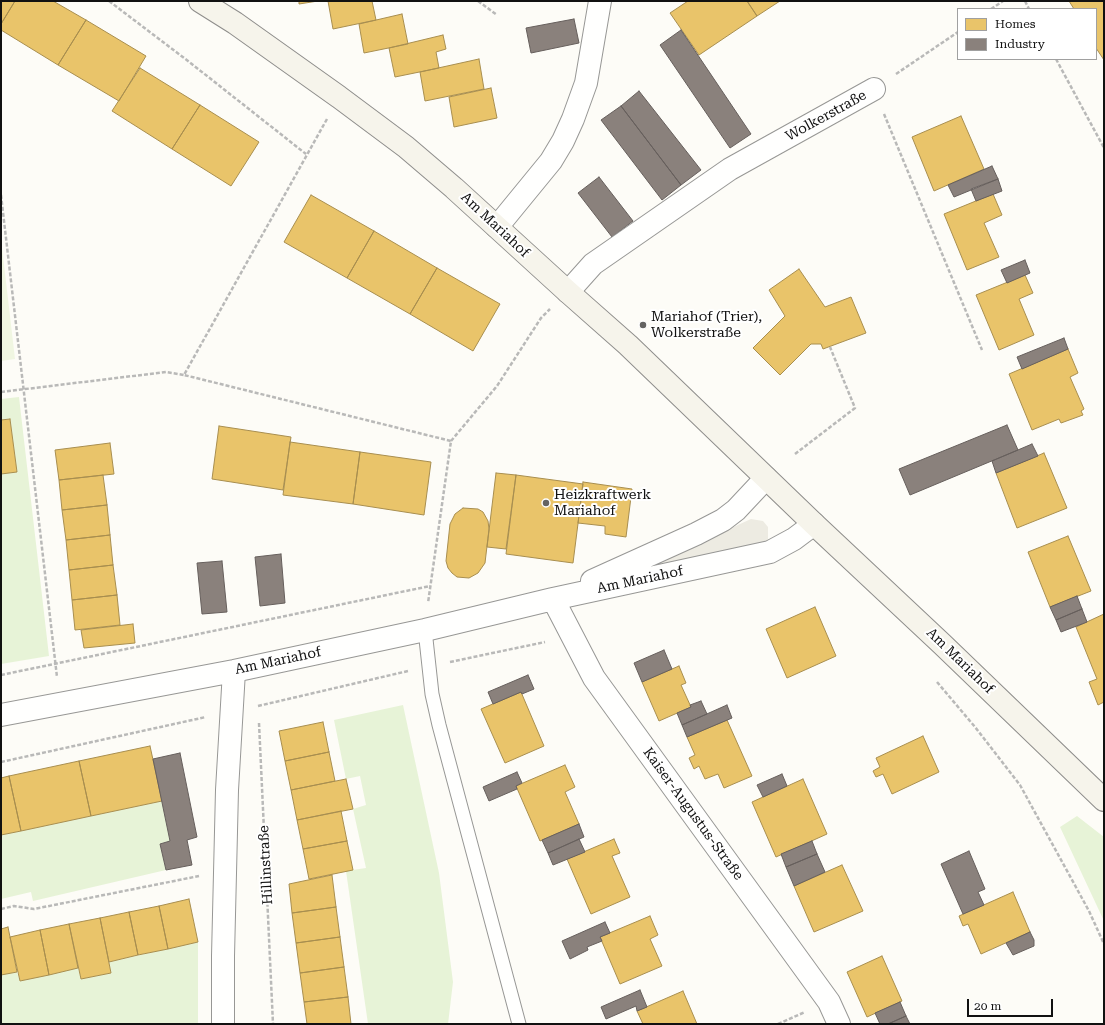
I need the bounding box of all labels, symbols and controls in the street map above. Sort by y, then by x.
legend [957,8,1097,60]
text: Homes [995,17,1035,31]
text: Industry [995,37,1045,51]
street label: Wolkerstraße [783,87,869,145]
street label: Am Mariahof [457,189,533,261]
place label: Mariahof (Trier), Wolkerstraße [651,309,762,342]
marker: Mariahof (Trier), Wolkerstraße [638,320,648,330]
place label: Heizkraftwerk Mariahof [554,487,651,520]
marker: Heizkraftwerk Mariahof [541,498,551,508]
street label: Am Mariahof [595,563,685,597]
street label: Am Mariahof [923,625,997,697]
street label: Am Mariahof [233,644,323,678]
street label: Kaiser-Augustus-Straße [639,744,747,884]
street label: Hillinstraße [256,825,276,905]
scale bar [969,991,1055,1017]
text: 20 m [974,999,1001,1013]

